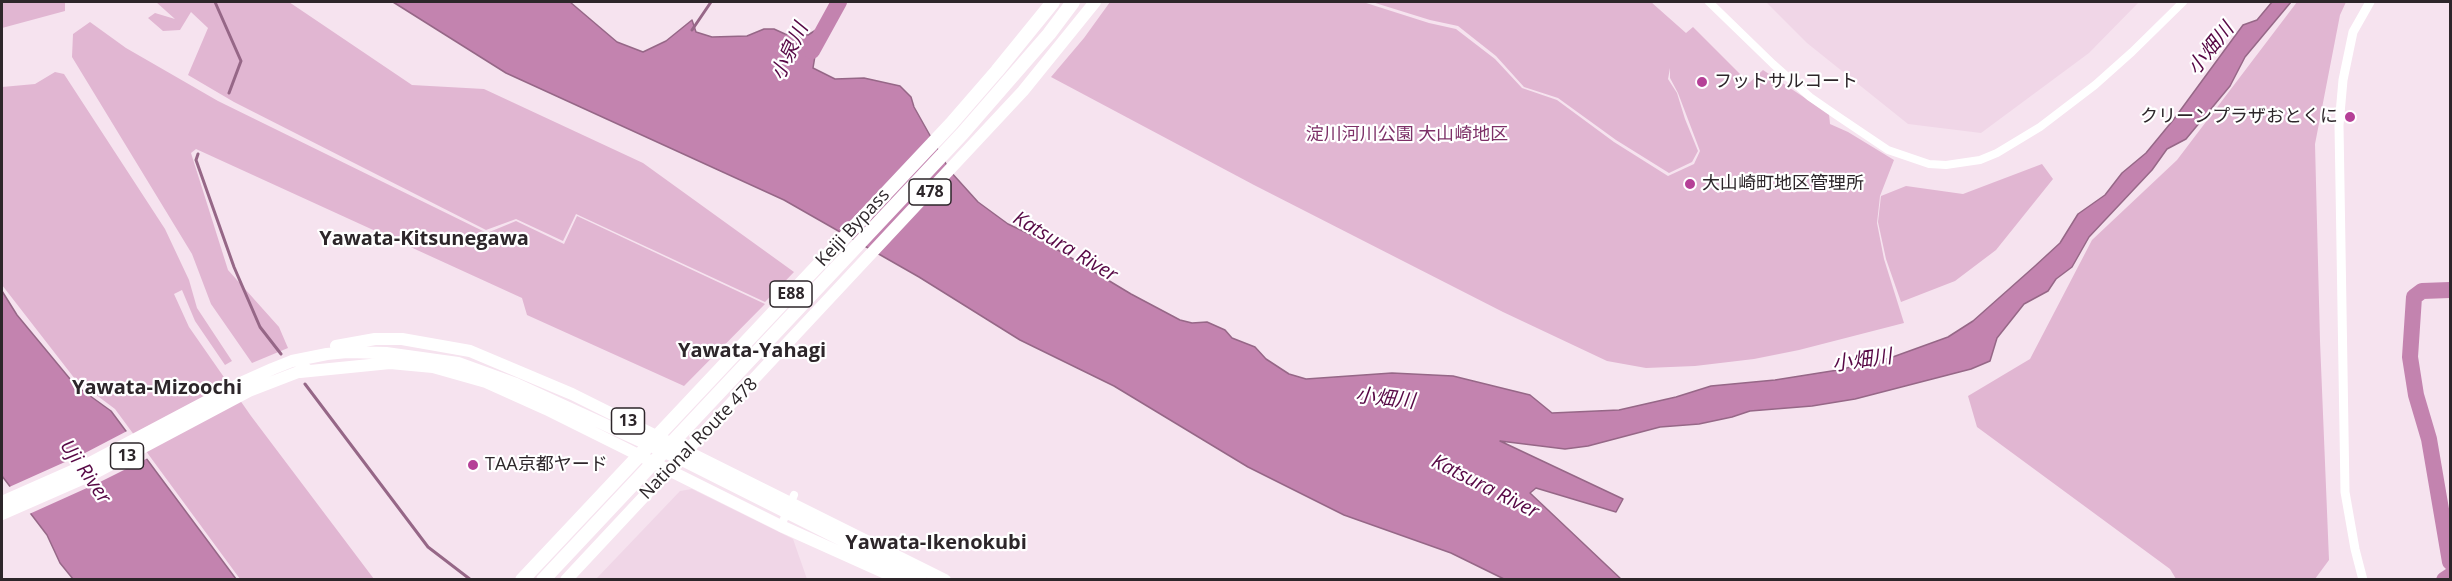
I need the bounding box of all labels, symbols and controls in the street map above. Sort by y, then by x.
water label: 小畑川 [2183,18,2239,80]
water label: 小泉川 [766,20,814,84]
place label: フットサルコート [1714,71,1858,93]
marker: フットサルコート [1695,75,1709,89]
place label: クリーンプラザおとくに [2140,106,2338,128]
marker: クリーンプラザおとくに [2343,110,2357,124]
park label: 淀川河川公園 大山崎地区 [1306,124,1508,146]
place label: 大山崎町地区管理所 [1702,173,1864,195]
marker: 大山崎町地区管理所 [1683,177,1697,191]
road number: 478 [909,179,951,205]
street label: Keiji Bypass [812,185,894,271]
water label: Katsura River [1009,207,1121,287]
district label: Yawata-Kitsunegawa [319,227,529,251]
road number: E88 [770,281,812,307]
district label: Yawata-Yahagi [678,339,826,363]
water label: 小畑川 [1831,345,1893,377]
street label: National Route 478 [635,374,763,504]
district label: Yawata-Mizoochi [72,376,242,400]
water label: 小畑川 [1354,384,1416,414]
road number: 13 [612,408,644,434]
water label: Uji River [54,435,116,509]
road number: 13 [110,443,144,469]
water label: Katsura River [1427,450,1543,524]
place label: TAA京都ヤード [485,454,608,476]
marker: TAA京都ヤード [466,458,480,472]
district label: Yawata-Ikenokubi [845,531,1027,555]

